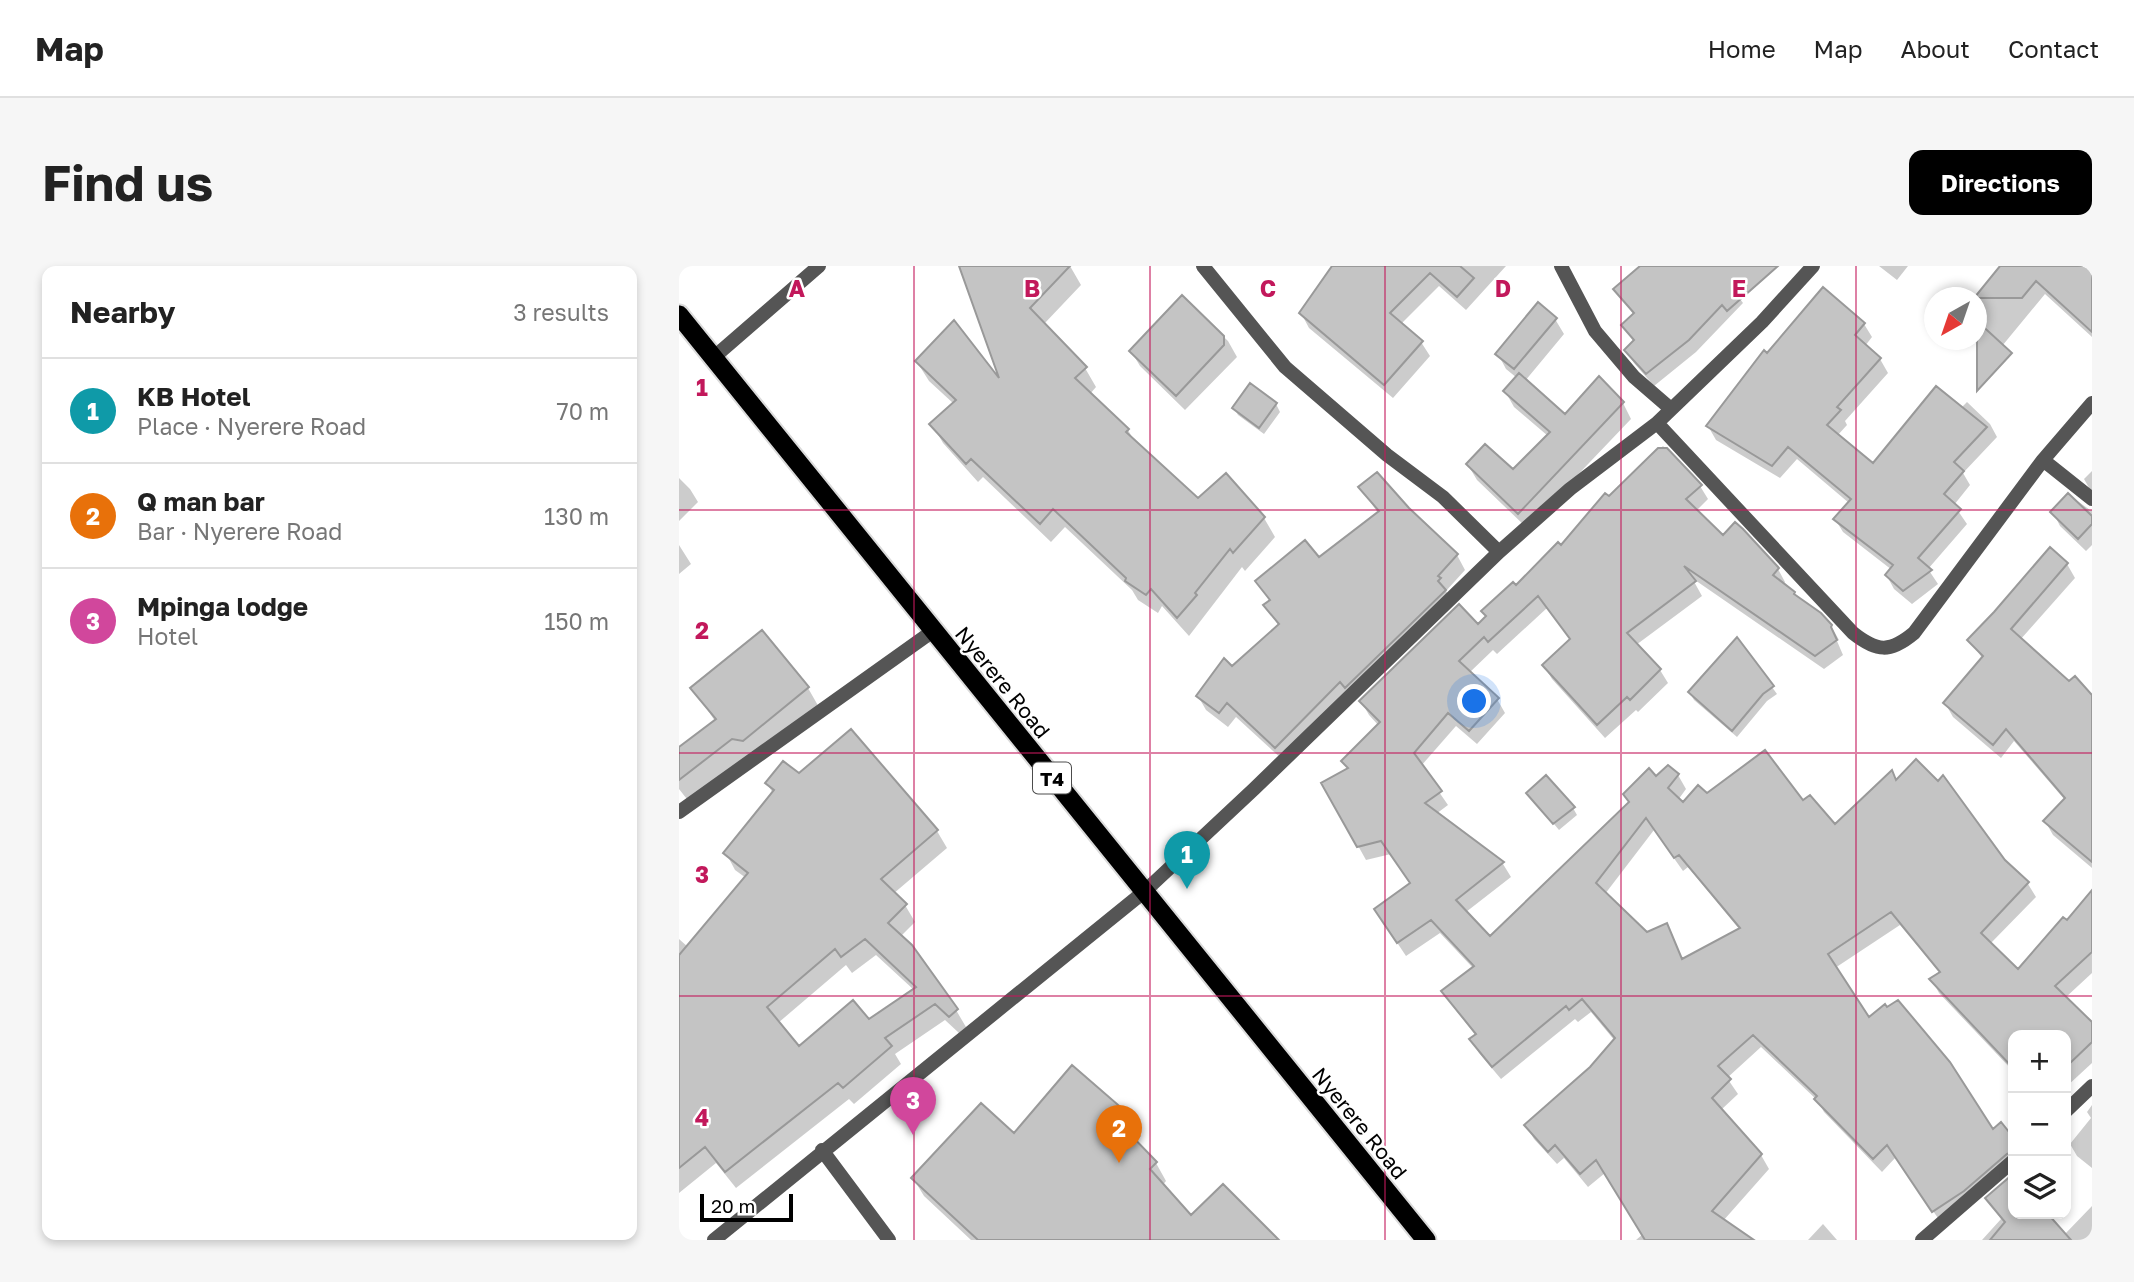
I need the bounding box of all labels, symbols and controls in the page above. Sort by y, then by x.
text: Map [35,29,104,68]
text: Home [1708,34,1776,63]
text: Map [1814,34,1863,63]
text: About [1901,34,1970,63]
text: Contact [2008,34,2099,63]
button: Directions [1909,150,2092,215]
text: Find us [42,153,213,212]
text: A [789,274,806,302]
text: B [1024,274,1040,302]
text: C [1260,274,1276,302]
text: D [1495,274,1511,302]
text: E [1732,274,1746,302]
north arrow [1924,287,1987,350]
text: Nearby [70,294,175,330]
text: 3 results [513,298,609,326]
text: 1 [696,373,708,401]
text: KB Hotel [137,381,250,412]
text: 1 [87,397,99,425]
text: 70 m [556,397,609,425]
text: Place · Nyerere Road [137,412,366,440]
text: Q man bar [137,486,265,517]
text: 2 [86,502,100,530]
text: 130 m [544,502,609,530]
text: Bar · Nyerere Road [137,517,342,545]
text: Mpinga lodge [137,591,308,622]
text: 3 [86,607,100,635]
text: 150 m [544,607,609,635]
text: 2 [695,616,709,644]
street label: Nyerere Road [950,621,1056,743]
text: Hotel [137,622,198,650]
your location [1457,684,1491,718]
road number: T4 [1033,762,1071,793]
pin: 1 [1164,831,1210,889]
text: 3 [695,860,709,888]
map controls [2008,1030,2071,1219]
button: + [2008,1030,2071,1093]
street label: Nyerere Road [1307,1062,1413,1184]
pin: 3 [890,1077,936,1135]
button: − [2008,1093,2071,1156]
text: 4 [695,1103,709,1131]
pin: 2 [1096,1105,1142,1163]
button: layers [2008,1156,2071,1219]
scale bar [700,1191,793,1223]
text: 20 m [711,1194,755,1217]

